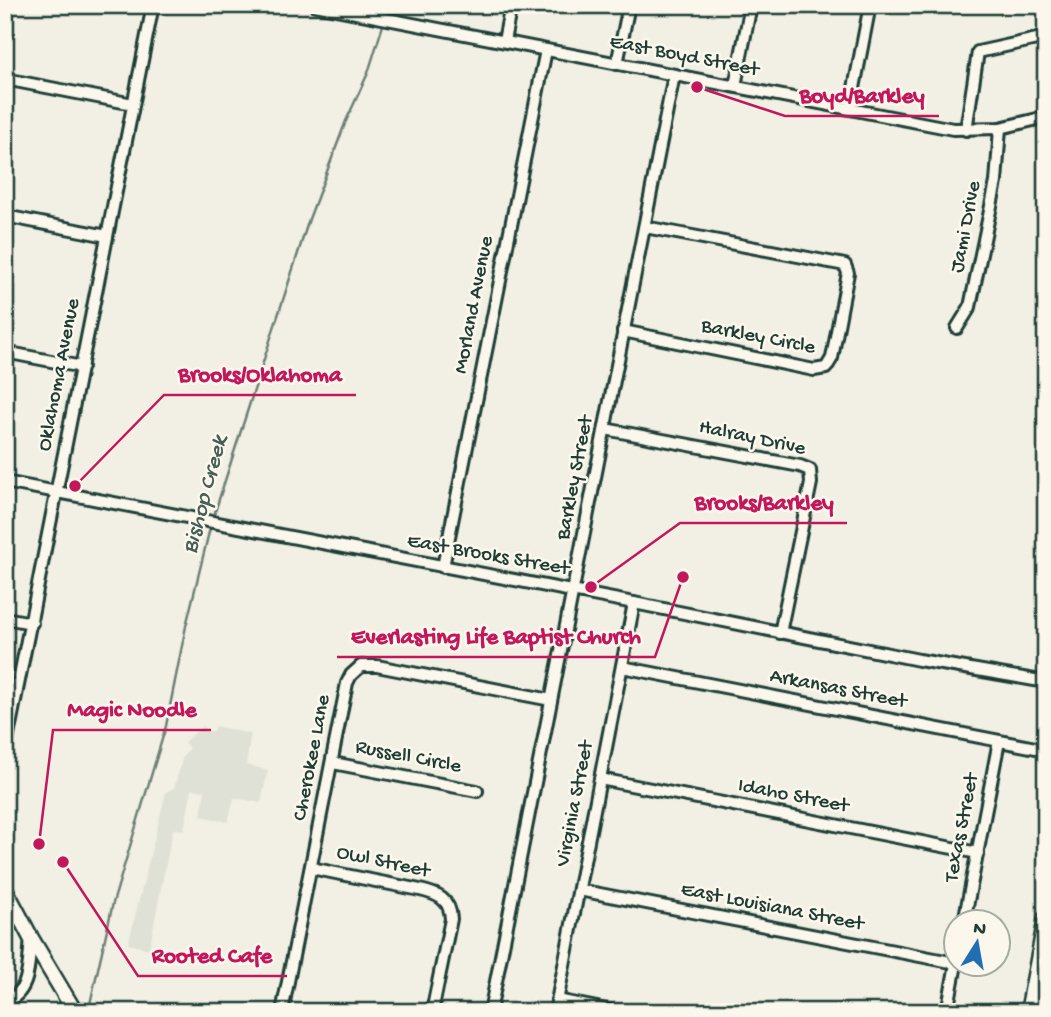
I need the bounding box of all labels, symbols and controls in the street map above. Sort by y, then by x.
street label: East Boyd Street [607,30,763,84]
callout: Boyd/Barkley [785,72,939,116]
text: Boyd/Barkley [798,84,925,111]
street label: Jami Drive [946,178,988,275]
street label: Morland Avenue [449,233,501,376]
street label: Oklahoma Avenue [33,295,87,454]
street label: Barkley Circle [698,314,818,362]
callout: Brooks/Oklahoma [164,351,356,395]
text: Brooks/Oklahoma [177,363,343,390]
street label: Barkley Street [552,411,601,543]
street label: Halray Drive [696,415,809,463]
water label: Bishop Creek [177,430,235,557]
callout: Brooks/Barkley [680,479,847,523]
text: Brooks/Barkley [693,491,834,518]
street label: East Brooks Street [405,529,573,583]
callout: Everlasting Life Baptist Church [337,613,655,657]
text: Everlasting Life Baptist Church [351,625,642,652]
street label: Arkansas Street [767,664,911,716]
callout: Magic Noodle [53,686,211,730]
street label: Cherokee Lane [289,692,338,823]
text: Magic Noodle [67,698,198,725]
street label: Russell Circle [353,735,464,781]
street label: Virginia Street [551,737,601,870]
street label: Texas Street [940,769,986,886]
street label: Idaho Street [736,774,853,820]
street label: Owl Street [334,841,434,886]
street label: East Louisiana Street [679,878,868,938]
north arrow [942,908,1012,978]
text: N [971,917,988,942]
callout: Rooted Cafe [138,932,287,976]
text: Rooted Cafe [151,944,273,971]

